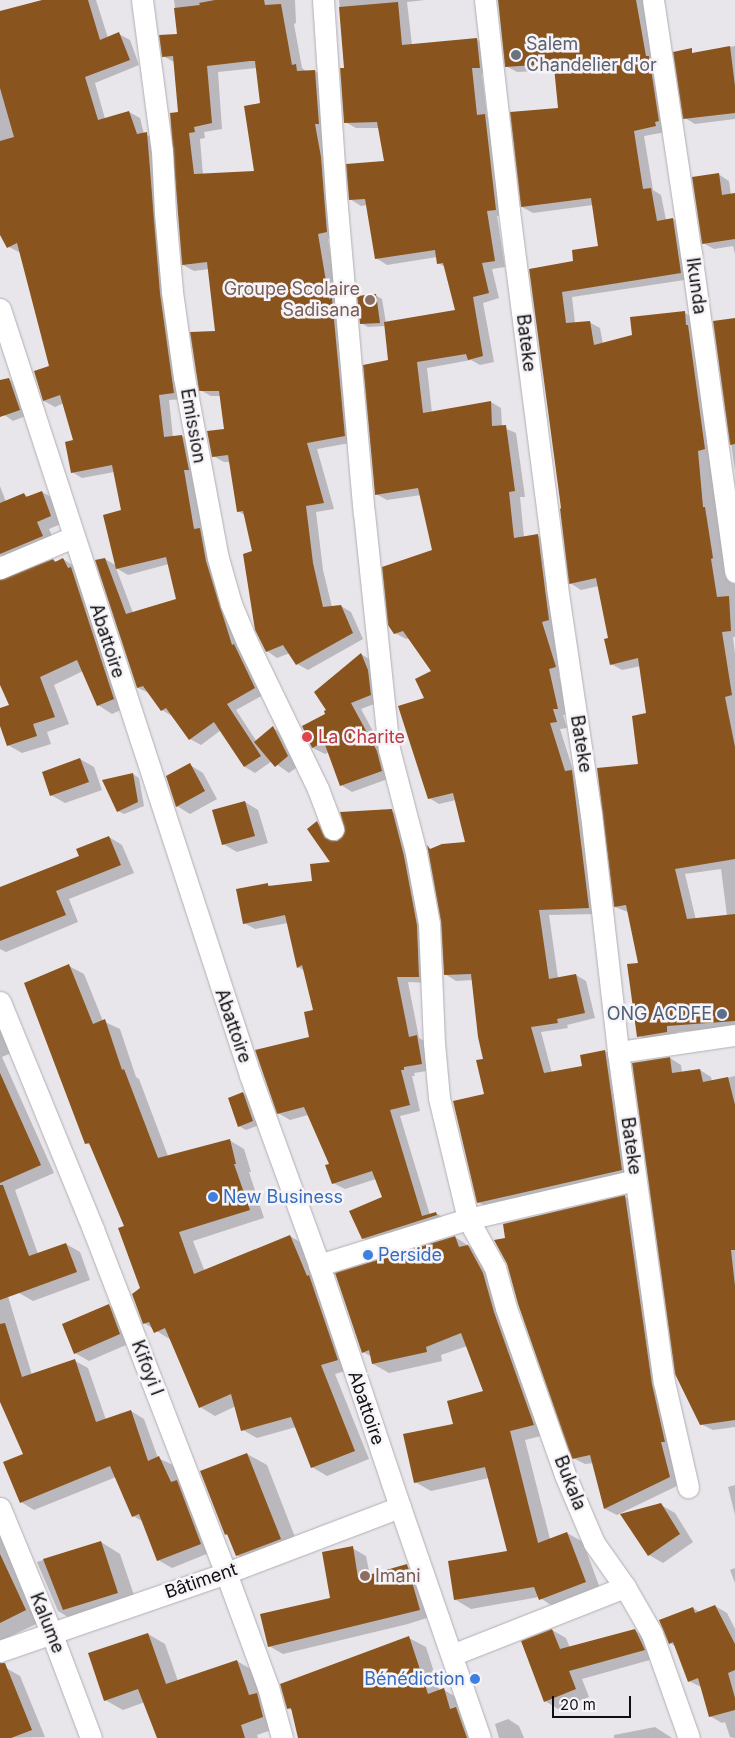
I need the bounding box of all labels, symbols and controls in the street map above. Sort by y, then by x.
place label: Salem Chandelier d'or [526,34,657,76]
marker: Salem Chandelier d'or [510,49,522,61]
street label: Ikunda [681,256,711,316]
place label: Groupe Scolaire Sadisana [224,279,360,322]
marker: Groupe Scolaire Sadisana [364,294,376,306]
street label: Bateke [512,313,540,373]
street label: Emission [176,387,210,465]
street label: Abattoire [85,601,129,681]
street label: Bateke [566,714,596,774]
place label: La Charite [318,726,405,748]
marker: La Charite [300,730,314,744]
street label: Abattoire [210,986,256,1066]
place label: ONG ACDFE [607,1003,712,1025]
marker: ONG ACDFE [716,1008,728,1020]
street label: Bateke [616,1116,646,1176]
place label: New Business [223,1186,343,1208]
marker: New Business [207,1191,219,1203]
place label: Perside [378,1244,442,1266]
marker: Perside [362,1249,374,1261]
street label: Kifoyi I [127,1337,167,1399]
street label: Abattoire [343,1368,389,1448]
street label: Bukala [549,1453,591,1513]
street label: Bâtiment [162,1559,240,1603]
place label: Imani [375,1565,421,1587]
marker: Imani [359,1570,371,1582]
street label: Kalume [25,1590,69,1656]
place label: Bénédiction [364,1668,465,1690]
marker: Bénédiction [469,1673,481,1685]
scale bar [555,1686,634,1718]
text: 20 m [560,1695,596,1714]

